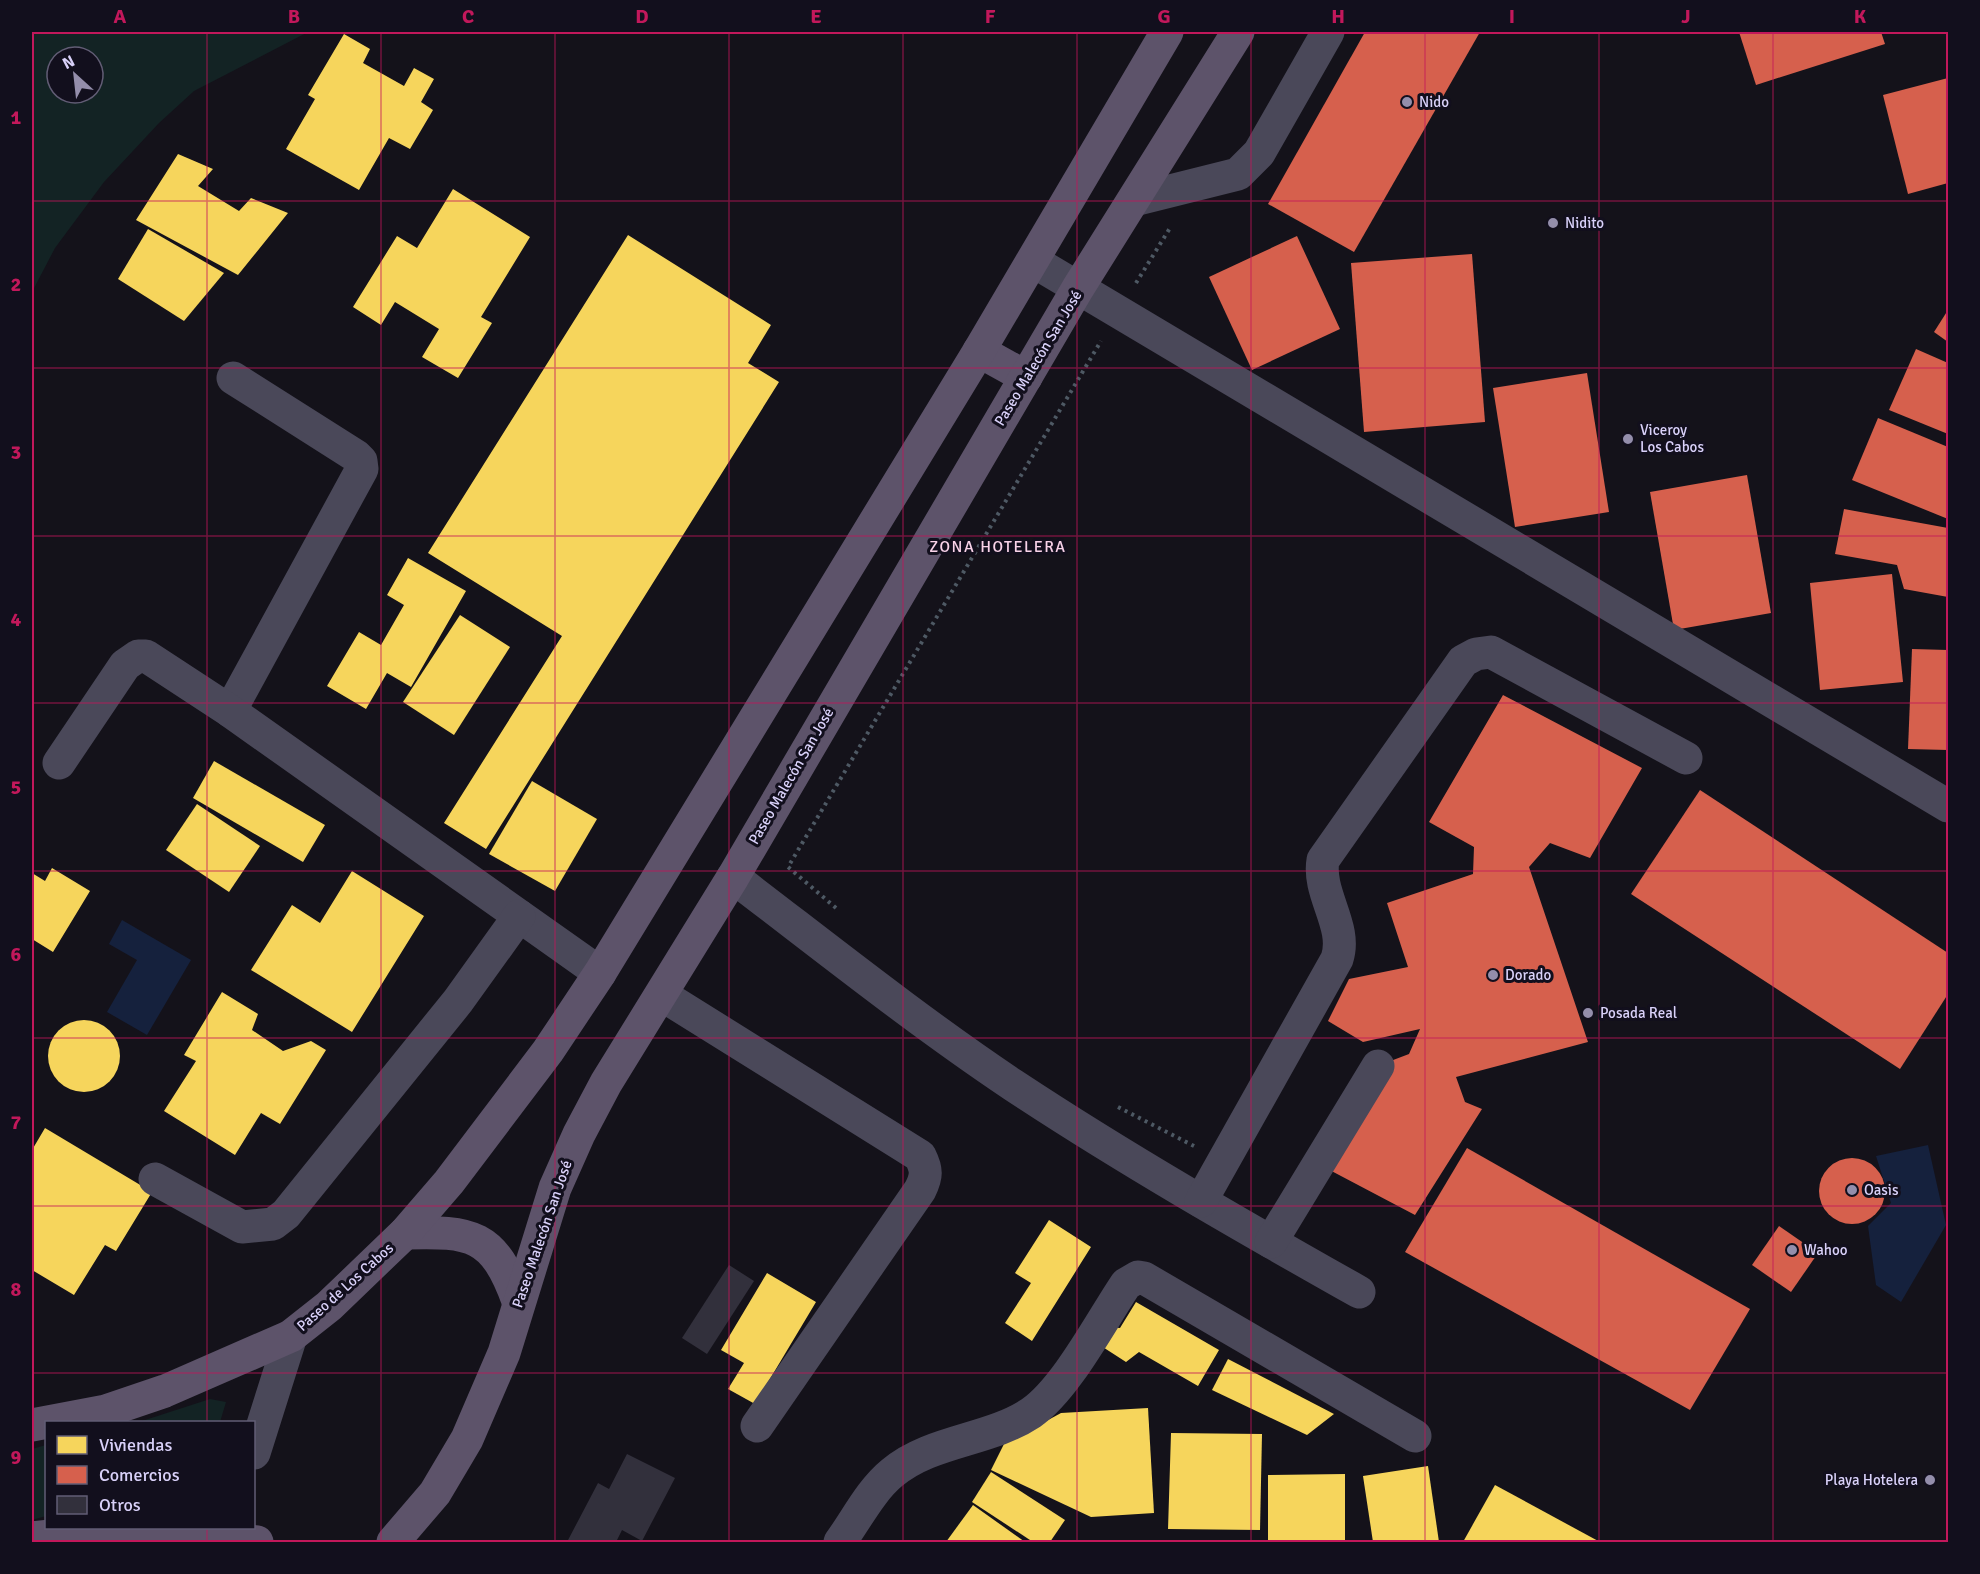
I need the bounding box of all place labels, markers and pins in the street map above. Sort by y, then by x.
place label: Nido [1419,93,1449,111]
marker: Nido [1400,95,1414,109]
place label: Nidito [1565,214,1604,232]
marker: Nidito [1546,216,1560,230]
place label: Viceroy Los Cabos [1640,421,1704,456]
marker: Viceroy Los Cabos [1621,432,1635,446]
place label: Dorado [1505,966,1551,984]
marker: Dorado [1486,968,1500,982]
place label: Posada Real [1600,1004,1677,1022]
marker: Posada Real [1581,1006,1595,1020]
place label: Oasis [1864,1181,1899,1199]
marker: Oasis [1845,1183,1859,1197]
place label: Wahoo [1804,1241,1848,1259]
marker: Wahoo [1785,1243,1799,1257]
place label: Playa Hotelera [1825,1471,1918,1489]
marker: Playa Hotelera [1923,1473,1937,1487]

